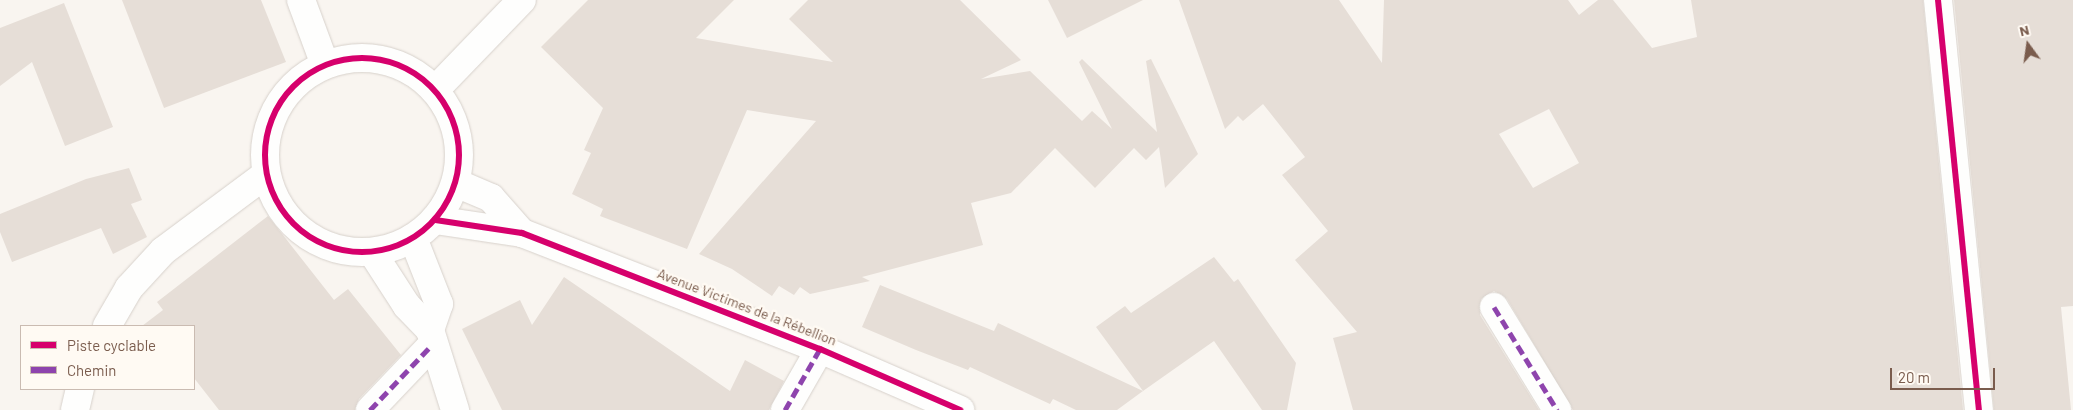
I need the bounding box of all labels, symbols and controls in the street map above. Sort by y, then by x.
north arrow [2003,20,2053,70]
text: N [2018,21,2031,39]
street label: Avenue Victimes de la Rébellion [655,265,839,349]
legend [20,325,195,390]
text: Piste cyclable [67,336,156,354]
scale bar [1893,358,1998,390]
text: Chemin [67,361,116,379]
text: 20 m [1898,368,1930,386]

